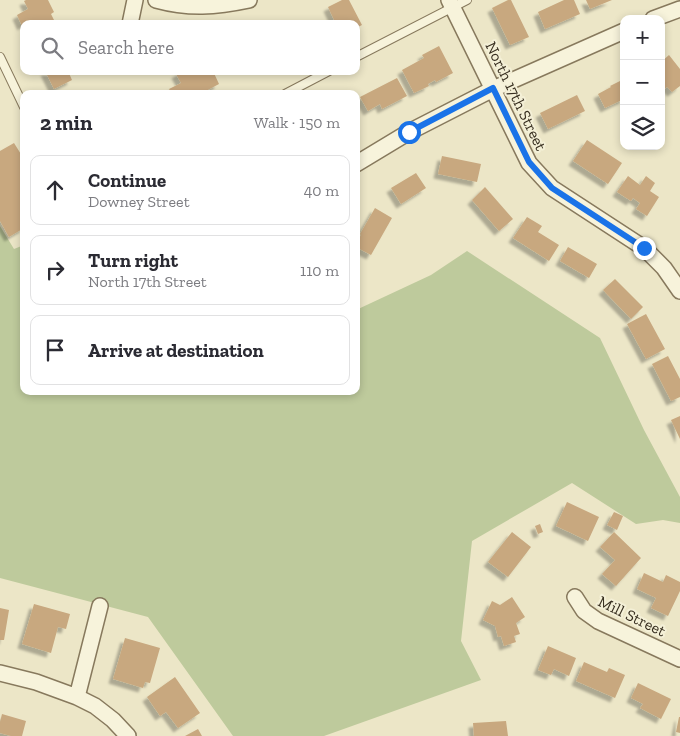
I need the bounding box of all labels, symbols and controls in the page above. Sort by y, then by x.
map controls [620,15,665,150]
button: + [620,15,665,60]
search box [20,20,360,75]
icon: search [38,34,66,62]
text: Search here [78,36,174,59]
street label: North 17th Street [481,38,551,154]
button: − [620,60,665,105]
button: layers [620,105,665,150]
text: 2 min [40,110,92,135]
text: Walk · 150 m [254,113,340,132]
route start [398,121,421,144]
text: Continue [88,169,166,192]
icon: ahead [41,176,69,204]
text: 40 m [304,181,339,200]
text: Downey Street [88,192,190,211]
route end [633,237,656,260]
text: Turn right [88,249,178,272]
icon: right [41,256,69,284]
text: 110 m [300,261,339,280]
text: North 17th Street [88,272,207,291]
icon: arrive [41,336,69,364]
text: Arrive at destination [88,339,264,362]
street label: Mill Street [595,591,669,641]

